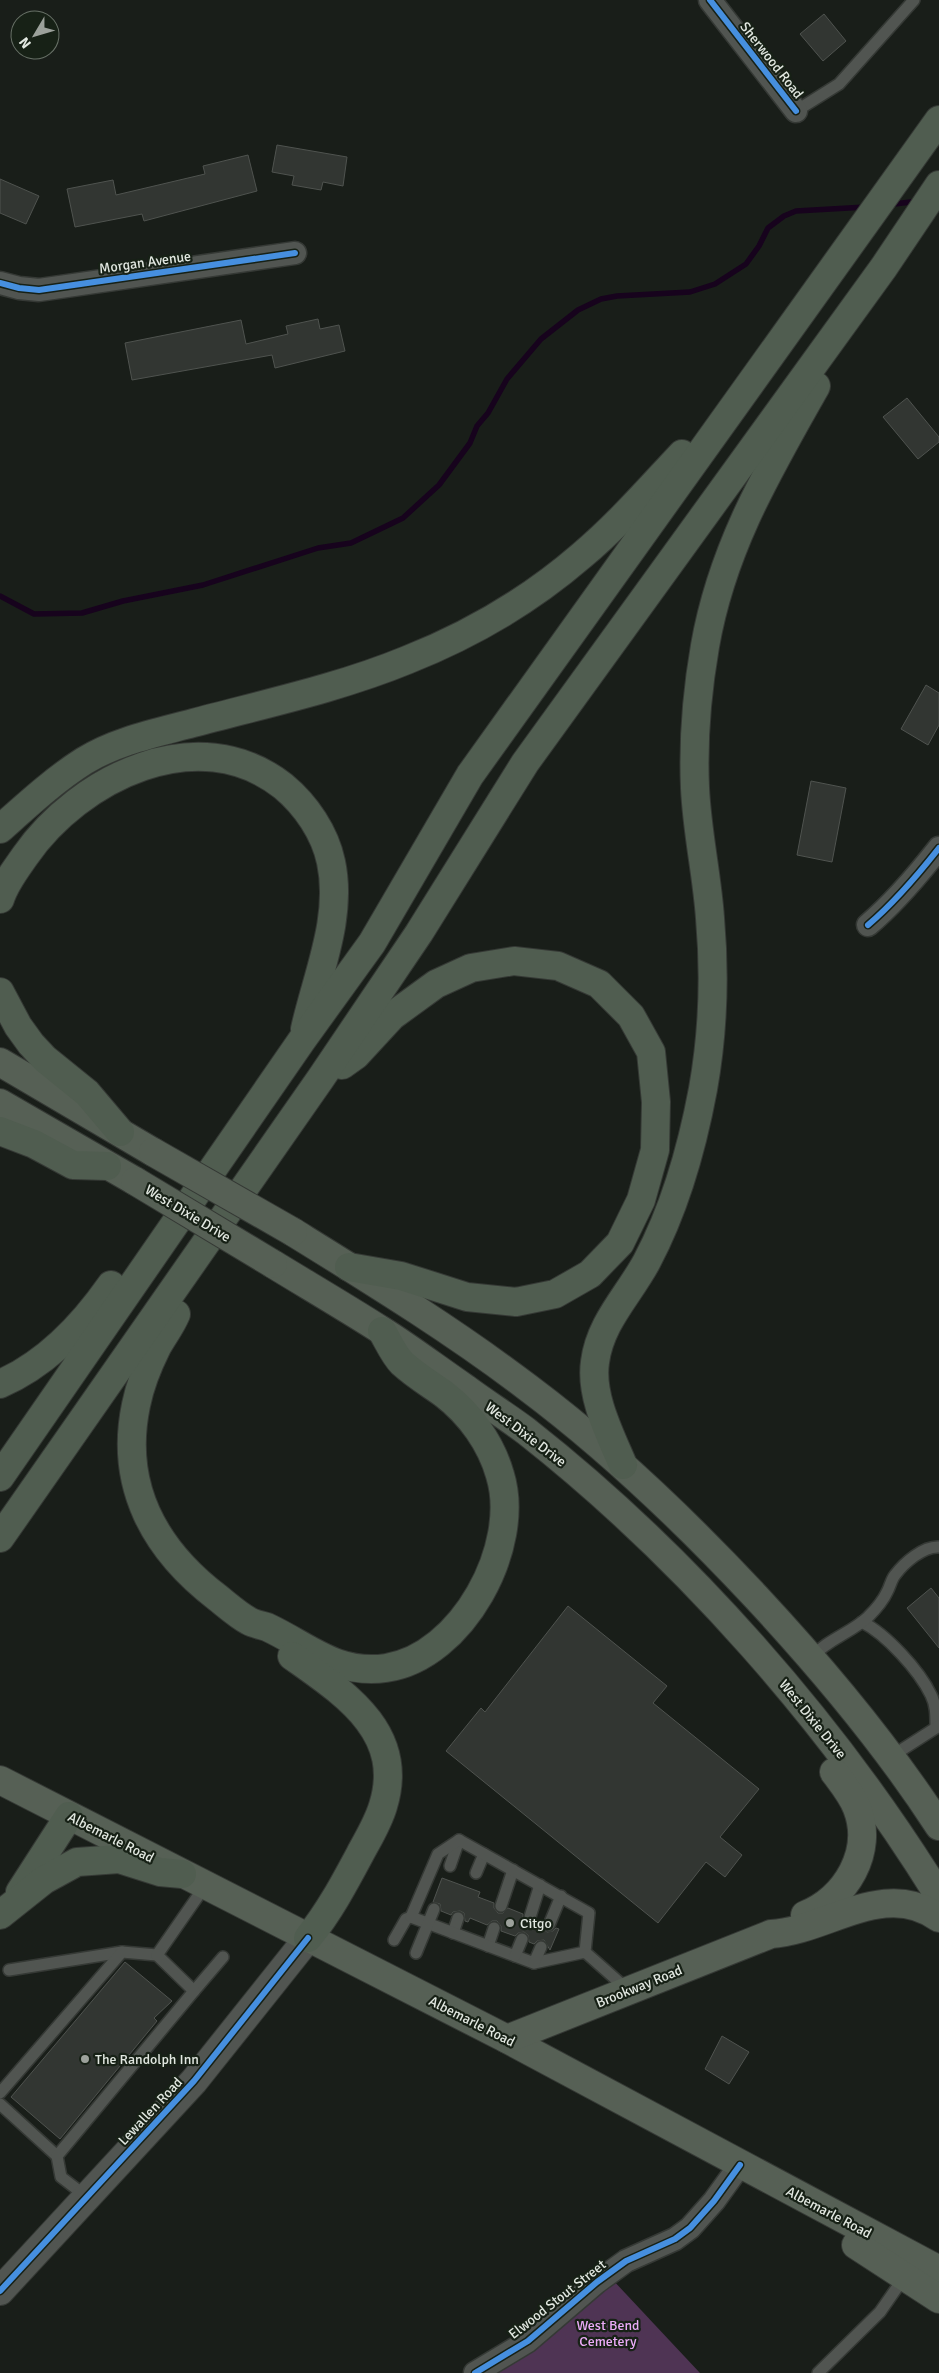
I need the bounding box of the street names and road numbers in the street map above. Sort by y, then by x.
street label: Sherwood Road [736,19,807,102]
street label: Morgan Avenue [98,248,192,277]
street label: West Dixie Drive [142,1181,234,1246]
street label: West Dixie Drive [482,1398,570,1470]
street label: West Dixie Drive [776,1676,850,1762]
street label: Albemarle Road [65,1808,157,1866]
street label: Brookway Road [594,1961,685,2011]
street label: Albemarle Road [426,1992,518,2050]
street label: Lewallen Road [115,2074,186,2149]
street label: Albemarle Road [783,2183,874,2242]
street label: Elwood Stout Street [505,2256,609,2343]

